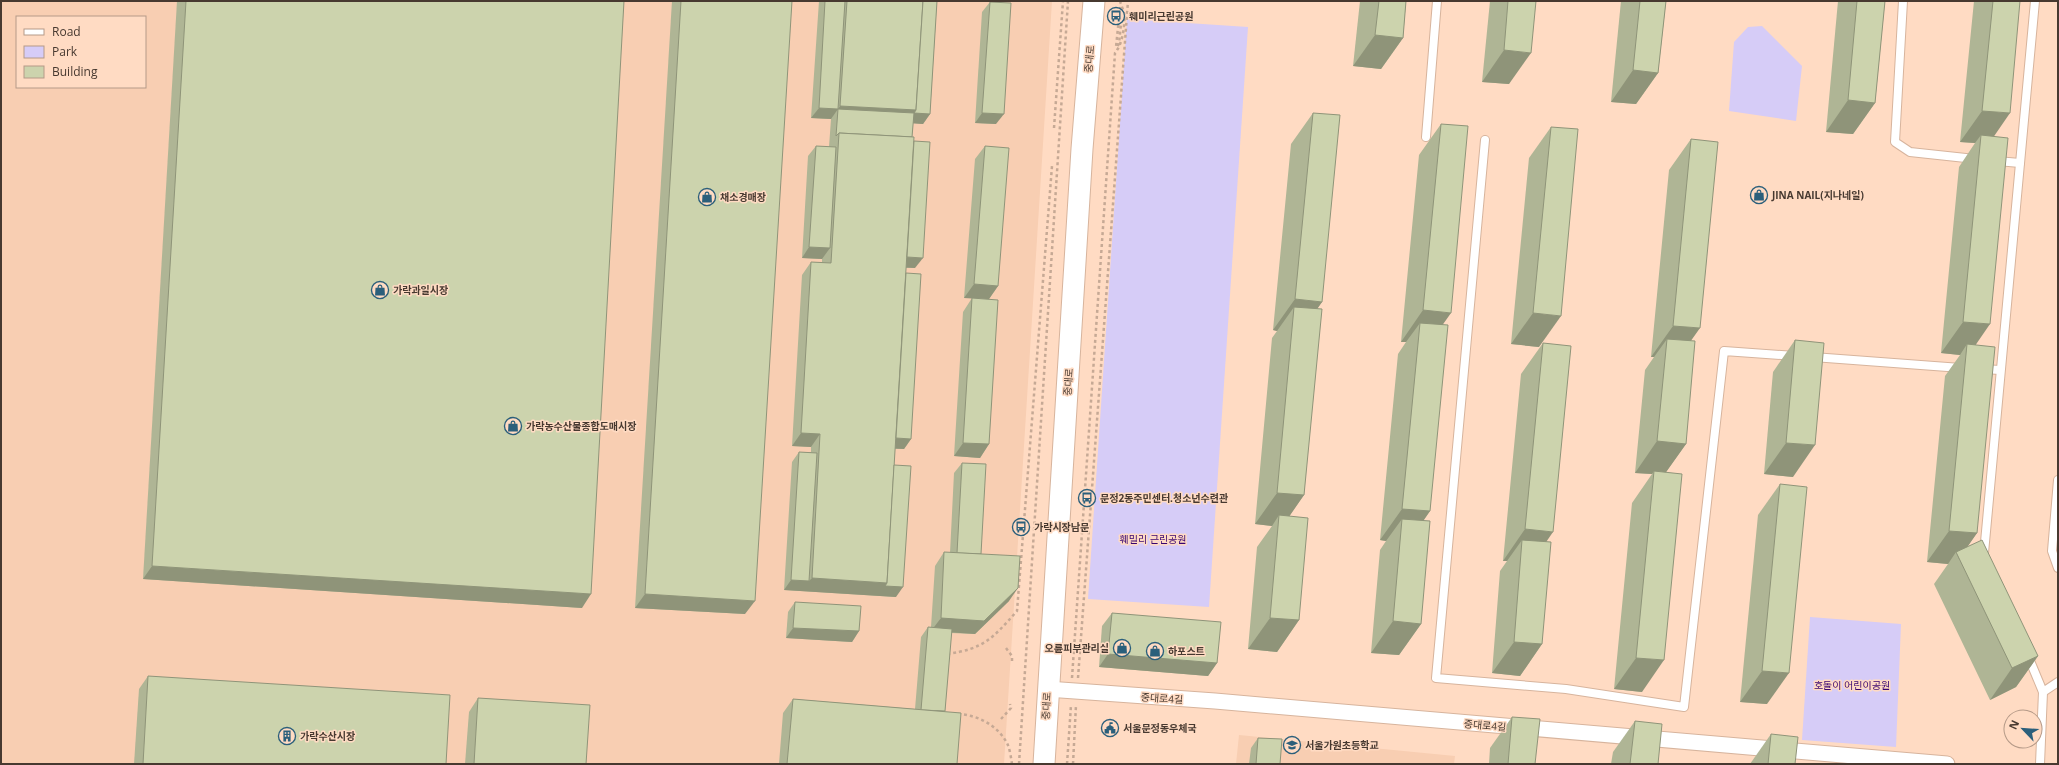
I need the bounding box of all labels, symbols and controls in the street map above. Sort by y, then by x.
bus stop icon: 훼미리근린공원 [1106,6,1126,26]
place label: 훼미리근린공원 [1129,9,1193,23]
legend [16,16,146,88]
text: Road [52,23,81,40]
text: Park [52,43,78,60]
street label: 중대로 [1081,45,1097,73]
text: Building [52,63,98,80]
shop icon: JINA NAIL(지나네일) [1749,185,1769,205]
shop icon: 채소경매장 [697,187,717,207]
place label: JINA NAIL(지나네일) [1771,188,1864,202]
place label: 채소경매장 [720,190,766,204]
shop icon: 가락과일시장 [370,280,390,300]
place label: 가락과일시장 [393,283,448,297]
street label: 중대로 [1060,368,1076,396]
shop icon: 가락농수산물종합도매시장 [503,416,523,436]
place label: 가락농수산물종합도매시장 [526,419,636,433]
bus stop icon: 문정2동주민센터.청소년수련관 [1077,488,1097,508]
place label: 문정2동주민센터.청소년수련관 [1100,491,1228,505]
bus stop icon: 가락시장남문 [1011,517,1031,537]
place label: 가락시장남문 [1034,520,1089,534]
park label: 훼밀리 근린공원 [1120,532,1187,546]
shop icon: 오륜피부관리실 [1112,638,1132,658]
place label: 오륜피부관리실 [1045,641,1109,655]
shop icon: 하포스트 [1145,641,1165,661]
place label: 하포스트 [1168,644,1205,658]
park label: 호돌이 어린이공원 [1814,678,1890,692]
street label: 중대로4길 [1140,690,1184,706]
street label: 중대로 [1038,692,1054,720]
north arrow [2003,709,2043,749]
street label: 중대로4길 [1463,716,1507,734]
text: N [2005,717,2022,732]
public building icon: 서울문정동우체국 [1100,718,1120,738]
place label: 서울문정동우체국 [1123,721,1197,735]
building icon: 가락수산시장 [277,726,297,746]
place label: 가락수산시장 [300,729,355,743]
school or university icon: 서울가원초등학교 [1282,735,1302,755]
place label: 서울가원초등학교 [1305,738,1379,752]

